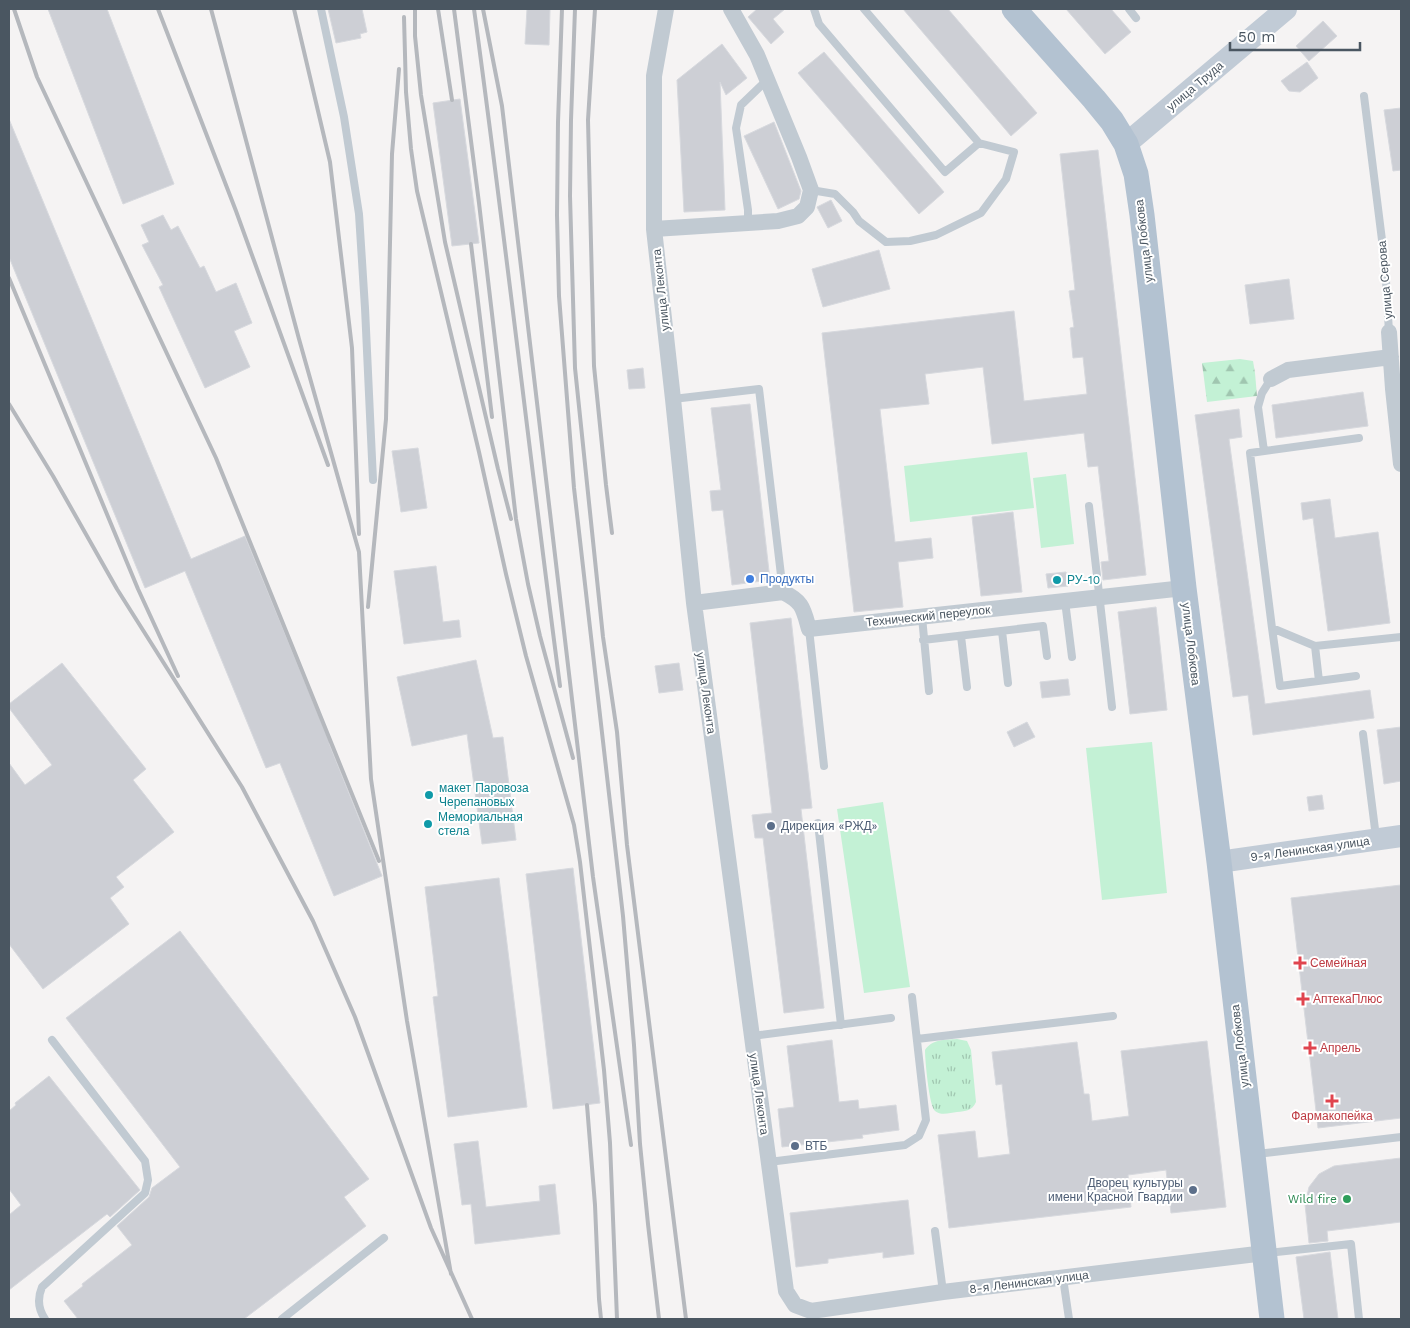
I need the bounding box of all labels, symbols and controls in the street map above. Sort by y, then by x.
scale bar [1230,20,1360,52]
text: 50 m [1238,28,1275,46]
street label: улица Труда [1164,58,1226,114]
street label: улица Лобкова [1132,198,1156,283]
street label: улица Серова [1375,240,1395,320]
street label: улица Леконта [650,248,672,332]
place label: Продукты [760,572,814,586]
marker: Продукты [744,573,756,585]
place label: РУ-10 [1067,573,1100,587]
marker: РУ-10 [1051,574,1063,586]
street label: Технический переулок [865,602,992,630]
street label: улица Лобкова [1179,602,1203,687]
street label: улица Леконта [693,651,719,735]
place label: макет Паровоза Черепановых [439,781,529,809]
marker: макет Паровоза Черепановых [423,789,435,801]
place label: Мемориальная стела [438,810,523,838]
marker: Мемориальная стела [422,818,434,830]
place label: Дирекция «РЖД» [781,819,878,833]
marker: Дирекция «РЖД» [765,820,777,832]
street label: 9-я Ленинская улица [1249,834,1371,864]
place label: Семейная [1310,956,1367,970]
marker: Семейная [1294,957,1306,969]
place label: АптекаПлюс [1313,992,1382,1006]
marker: АптекаПлюс [1297,993,1309,1005]
street label: улица Лобкова [1228,1003,1252,1088]
place label: Апрель [1320,1041,1361,1055]
marker: Апрель [1304,1042,1316,1054]
street label: улица Леконта [746,1052,772,1136]
marker: Фармакопейка [1326,1095,1338,1107]
place label: Фармакопейка [1291,1109,1373,1123]
place label: ВТБ [805,1139,828,1153]
marker: ВТБ [789,1140,801,1152]
place label: Дворец культуры имени Красной Гвардии [1048,1176,1183,1204]
marker: Дворец культуры имени Красной Гвардии [1187,1184,1199,1196]
place label: Wild fire [1288,1192,1337,1206]
marker: Wild fire [1341,1193,1353,1205]
street label: 8-я Ленинская улица [968,1268,1090,1296]

